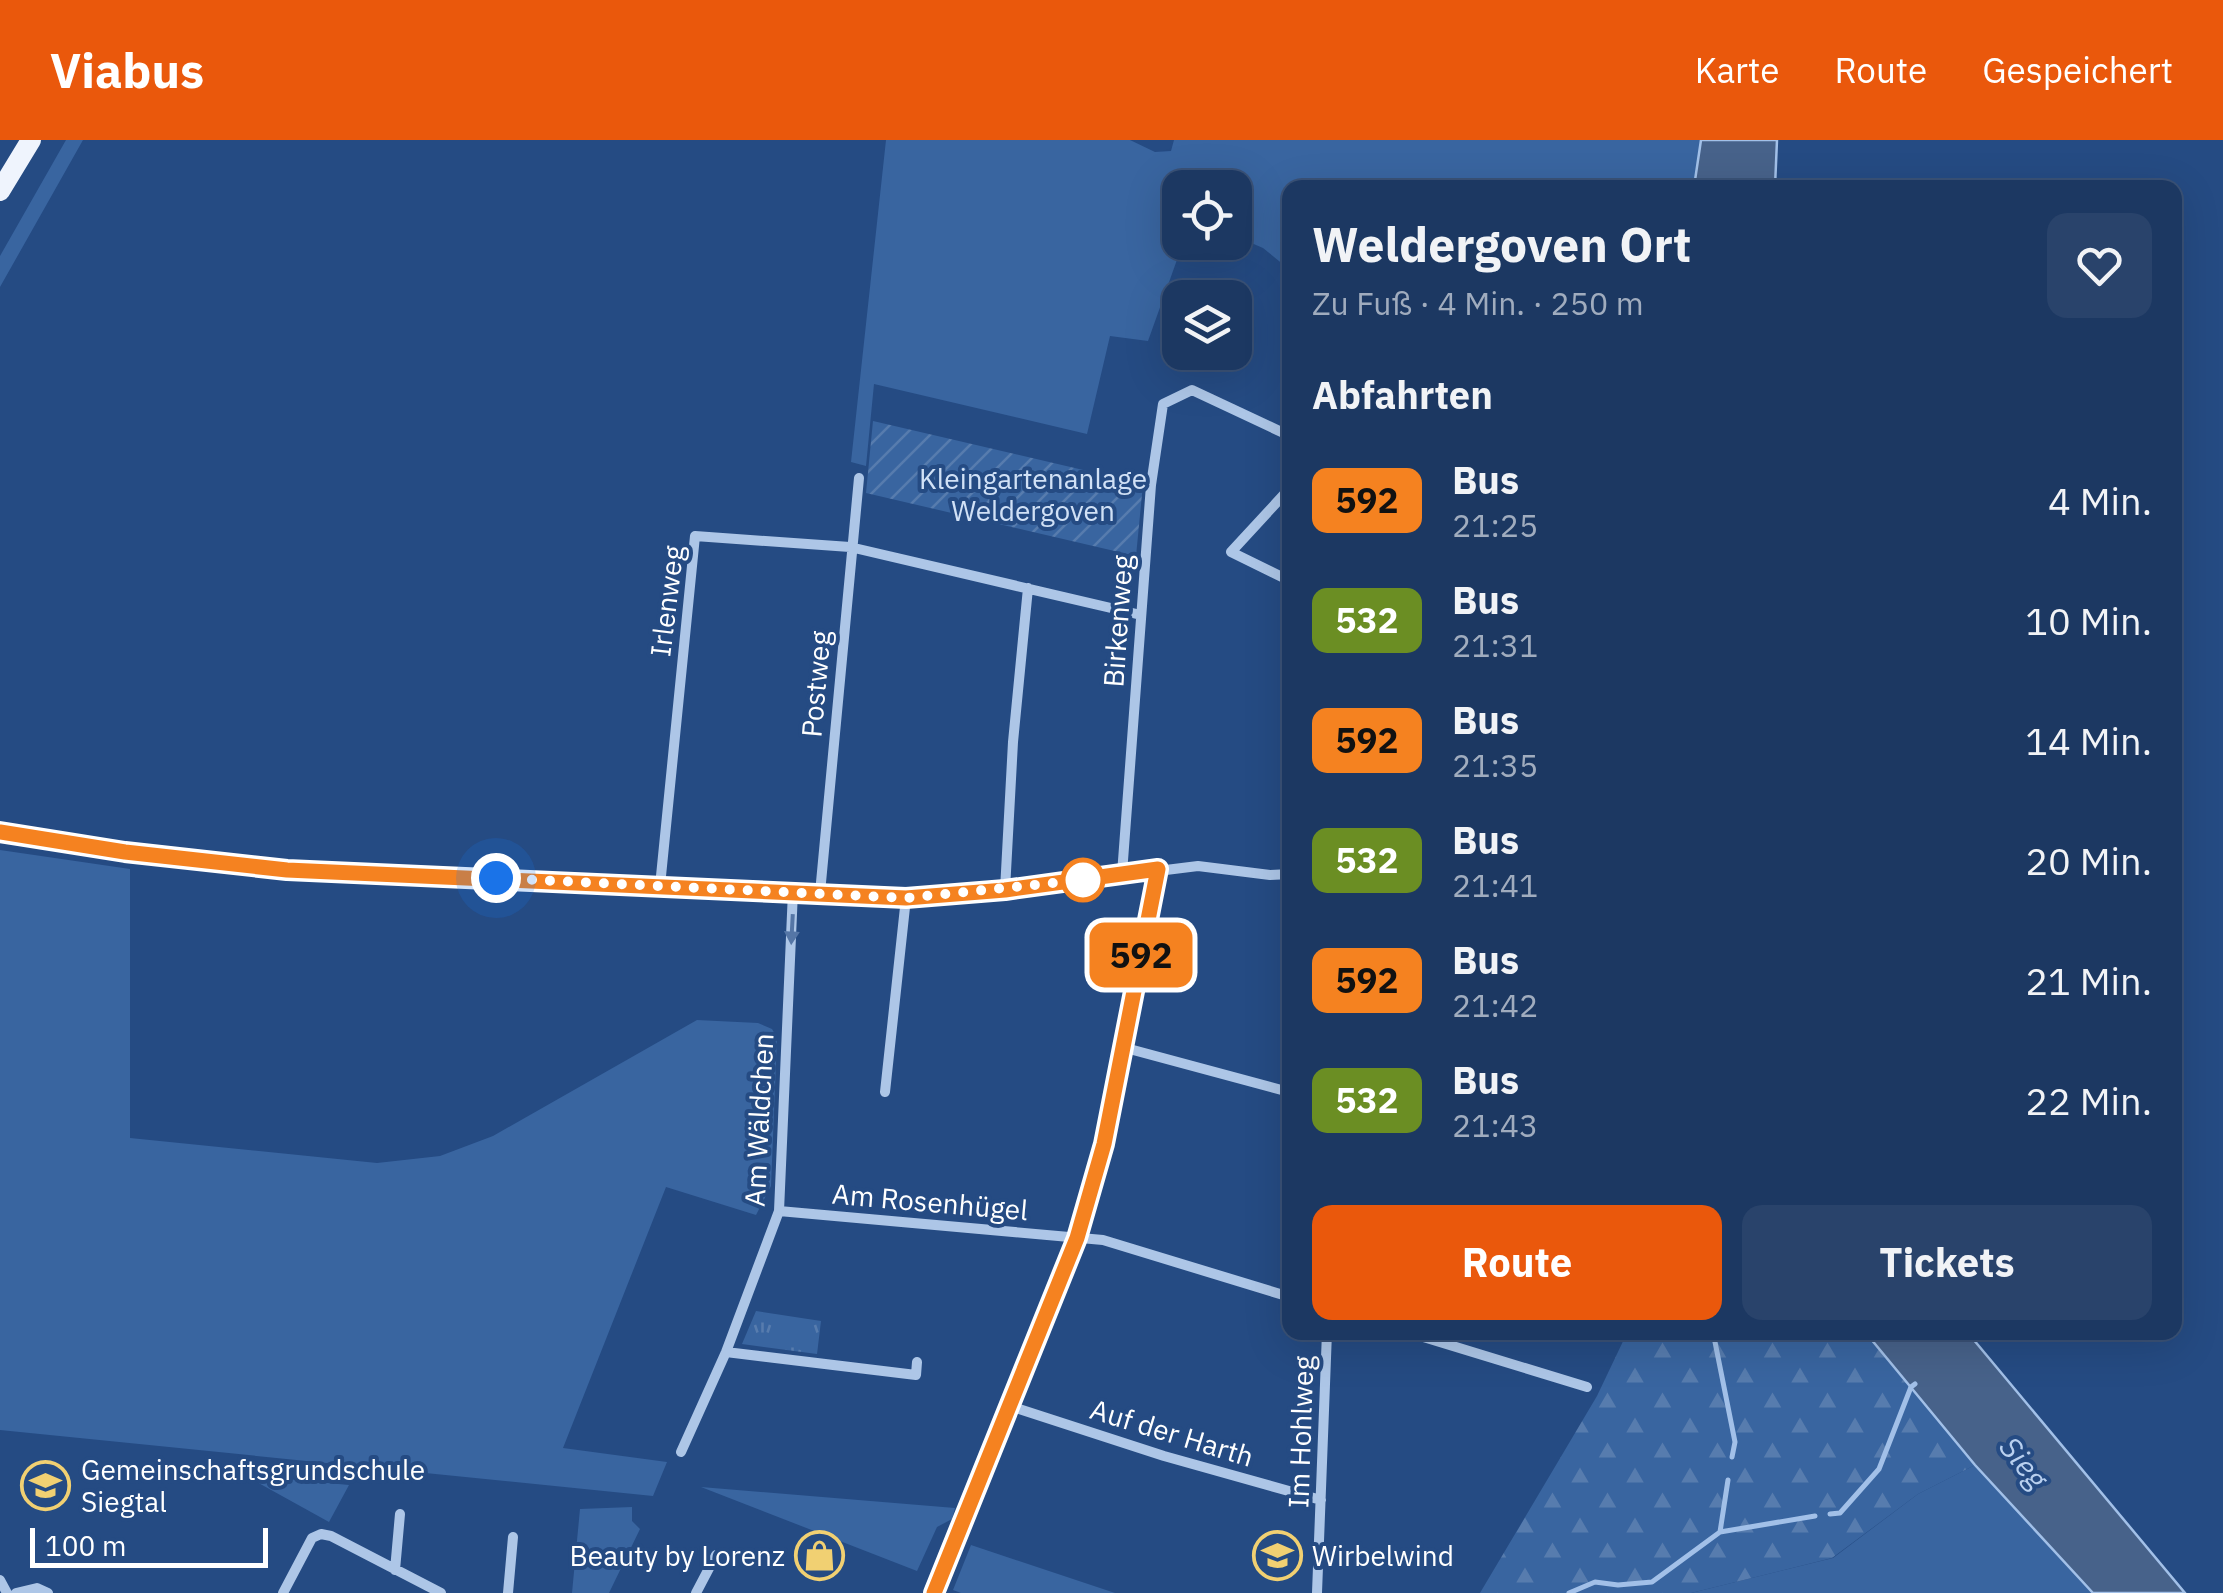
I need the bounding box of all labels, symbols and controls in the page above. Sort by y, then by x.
text: Viabus [50,39,204,101]
text: Karte [1695,47,1779,93]
text: Route [1834,47,1927,93]
text: Gespeichert [1982,47,2173,93]
map controls [1162,170,1252,370]
button: locate [1162,170,1252,260]
text: Weldergoven Ort [1312,213,1691,275]
button: heart [2047,213,2152,318]
button: layers [1162,280,1252,370]
text: Zu Fuß · 4 Min. · 250 m [1312,282,1644,324]
text: Abfahrten [1312,370,1493,419]
text: Bus [1452,455,1519,504]
park label: Kleingartenanlage Weldergoven [919,460,1147,529]
text: 4 Min. [2048,476,2152,525]
text: 592 [1335,477,1399,523]
text: 21:25 [1452,504,1538,546]
street label: Irlenweg [641,543,692,659]
street label: Birkenweg [1094,553,1141,688]
text: Bus [1452,575,1519,624]
text: 10 Min. [2025,596,2152,645]
text: 532 [1335,597,1399,643]
text: 21:31 [1452,624,1538,666]
street label: Postweg [792,629,839,739]
text: Bus [1452,695,1519,744]
text: 14 Min. [2025,716,2152,765]
text: 592 [1335,717,1399,763]
text: 21:35 [1452,744,1538,786]
text: Bus [1452,815,1519,864]
text: 20 Min. [2025,836,2152,885]
text: 532 [1335,837,1399,883]
your location [471,853,521,903]
unlabelled marker [1062,859,1104,901]
text: 21:41 [1452,864,1538,906]
one-way arrow [783,913,799,945]
line badge: 592 [1084,922,1198,988]
text: 592 [1109,932,1173,978]
text: Bus [1452,935,1519,984]
text: 21 Min. [2025,956,2152,1005]
text: 592 [1335,957,1399,1003]
text: 21:42 [1452,984,1538,1026]
street label: Am Wäldchen [735,1032,782,1208]
text: Bus [1452,1055,1519,1104]
text: 22 Min. [2025,1076,2152,1125]
text: 532 [1335,1077,1399,1123]
text: 21:43 [1452,1104,1538,1146]
street label: Am Rosenhügel [831,1175,1030,1228]
button: Route [1312,1205,1722,1320]
button: Tickets [1742,1205,2152,1320]
street label: Im Hohlweg [1279,1355,1322,1509]
street label: Auf der Harth [1086,1390,1258,1475]
water label: Sieg [1991,1428,2058,1497]
place label: Gemeinschaftsgrundschule Siegtal [81,1451,425,1520]
school or university icon: Gemeinschaftsgrundschule Siegtal [20,1460,72,1512]
scale bar [30,1523,268,1568]
text: 100 m [45,1527,126,1564]
shop icon: Beauty by Lorenz [794,1530,846,1582]
school or university icon: Wirbelwind [1251,1530,1303,1582]
place label: Beauty by Lorenz [570,1537,785,1574]
place label: Wirbelwind [1312,1537,1454,1574]

